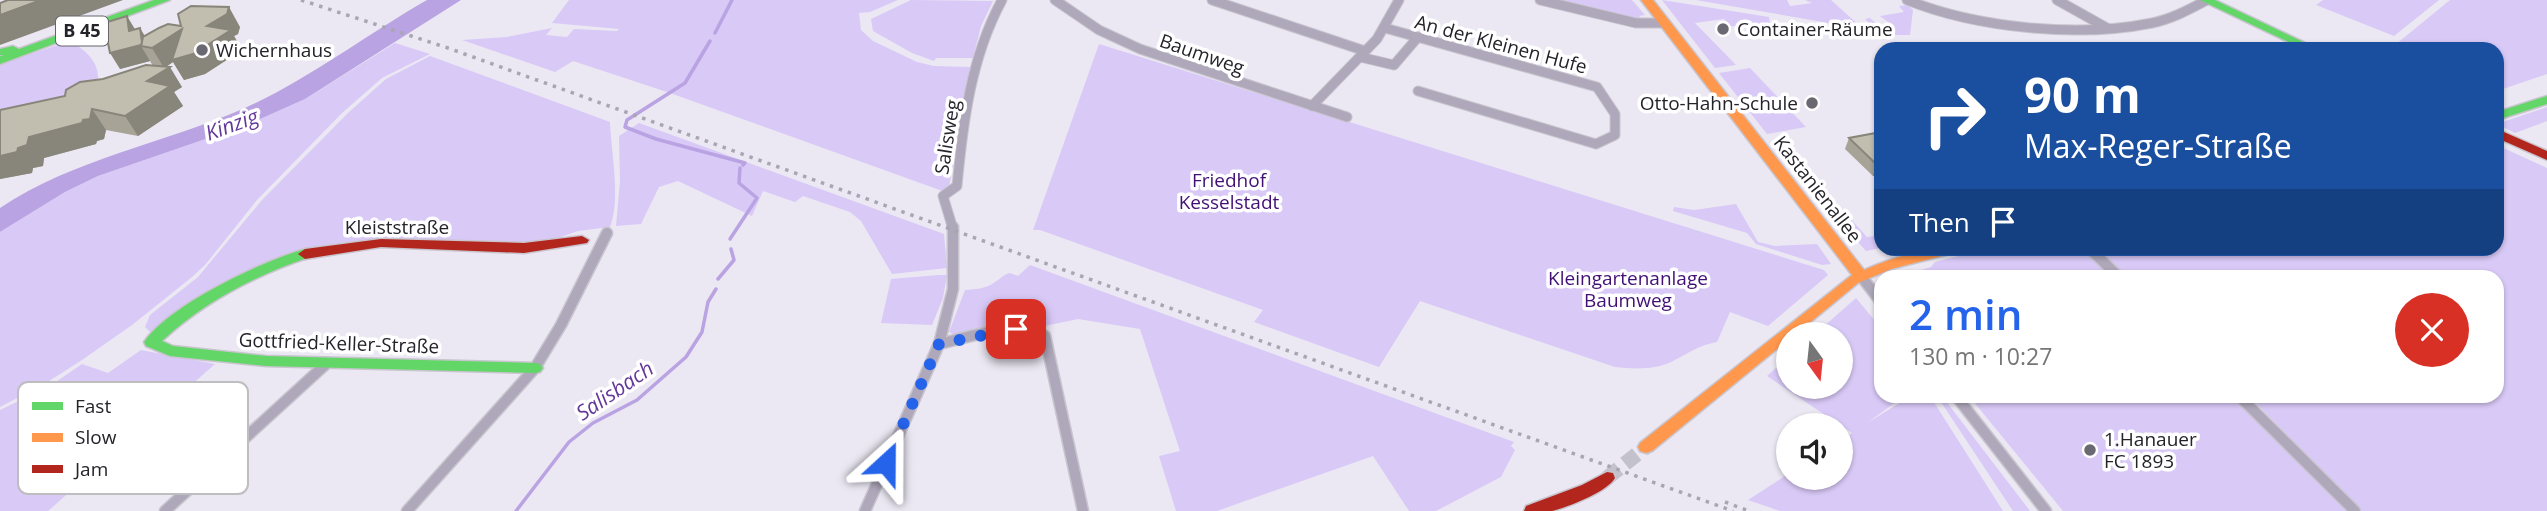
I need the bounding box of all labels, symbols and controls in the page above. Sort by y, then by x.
street label: An der Kleinen Hufe [1412,9,1590,79]
road number: B 45 [56,16,108,46]
place label: Container-Räume [1737,16,1893,42]
marker: Container-Räume [1715,21,1731,37]
street label: Baumweg [1156,27,1248,81]
place label: Wichernhaus [216,37,332,63]
marker: Wichernhaus [194,42,210,58]
text: 90 m [2024,61,2141,127]
icon: right [1909,70,2000,161]
place label: Otto-Hahn-Schule [1640,90,1798,116]
marker: Otto-Hahn-Schule [1804,95,1820,111]
street label: Salisweg [928,98,966,176]
water label: Kinzig [201,101,263,147]
text: Max-Reger-Straße [2024,124,2292,167]
street label: Kastanienallee [1768,130,1868,248]
park label: Friedhof Kesselstadt [1179,167,1280,215]
icon: arrive [1984,203,2022,241]
text: Then [1909,204,1970,240]
street label: Kleiststraße [345,214,449,240]
park label: Kleingartenanlage Baumweg [1548,265,1708,313]
text: 2 min [1909,285,2022,342]
button: close [2395,293,2469,367]
pin [986,299,1046,359]
icon: arrive [997,310,1035,348]
north arrow [1776,322,1853,399]
map controls [1776,322,1853,490]
street label: Gottfried-Keller-Straße [238,327,440,359]
text: 130 m · 10:27 [1909,340,2052,372]
water label: Salisbach [570,354,659,426]
legend [18,382,248,494]
text: Fast [75,393,111,419]
button: sound [1776,413,1853,490]
text: Slow [75,424,117,450]
position arrow [849,426,923,500]
place label: 1.Hanauer FC 1893 [2104,426,2197,474]
marker: 1.Hanauer FC 1893 [2082,442,2098,458]
text: Jam [73,456,108,482]

